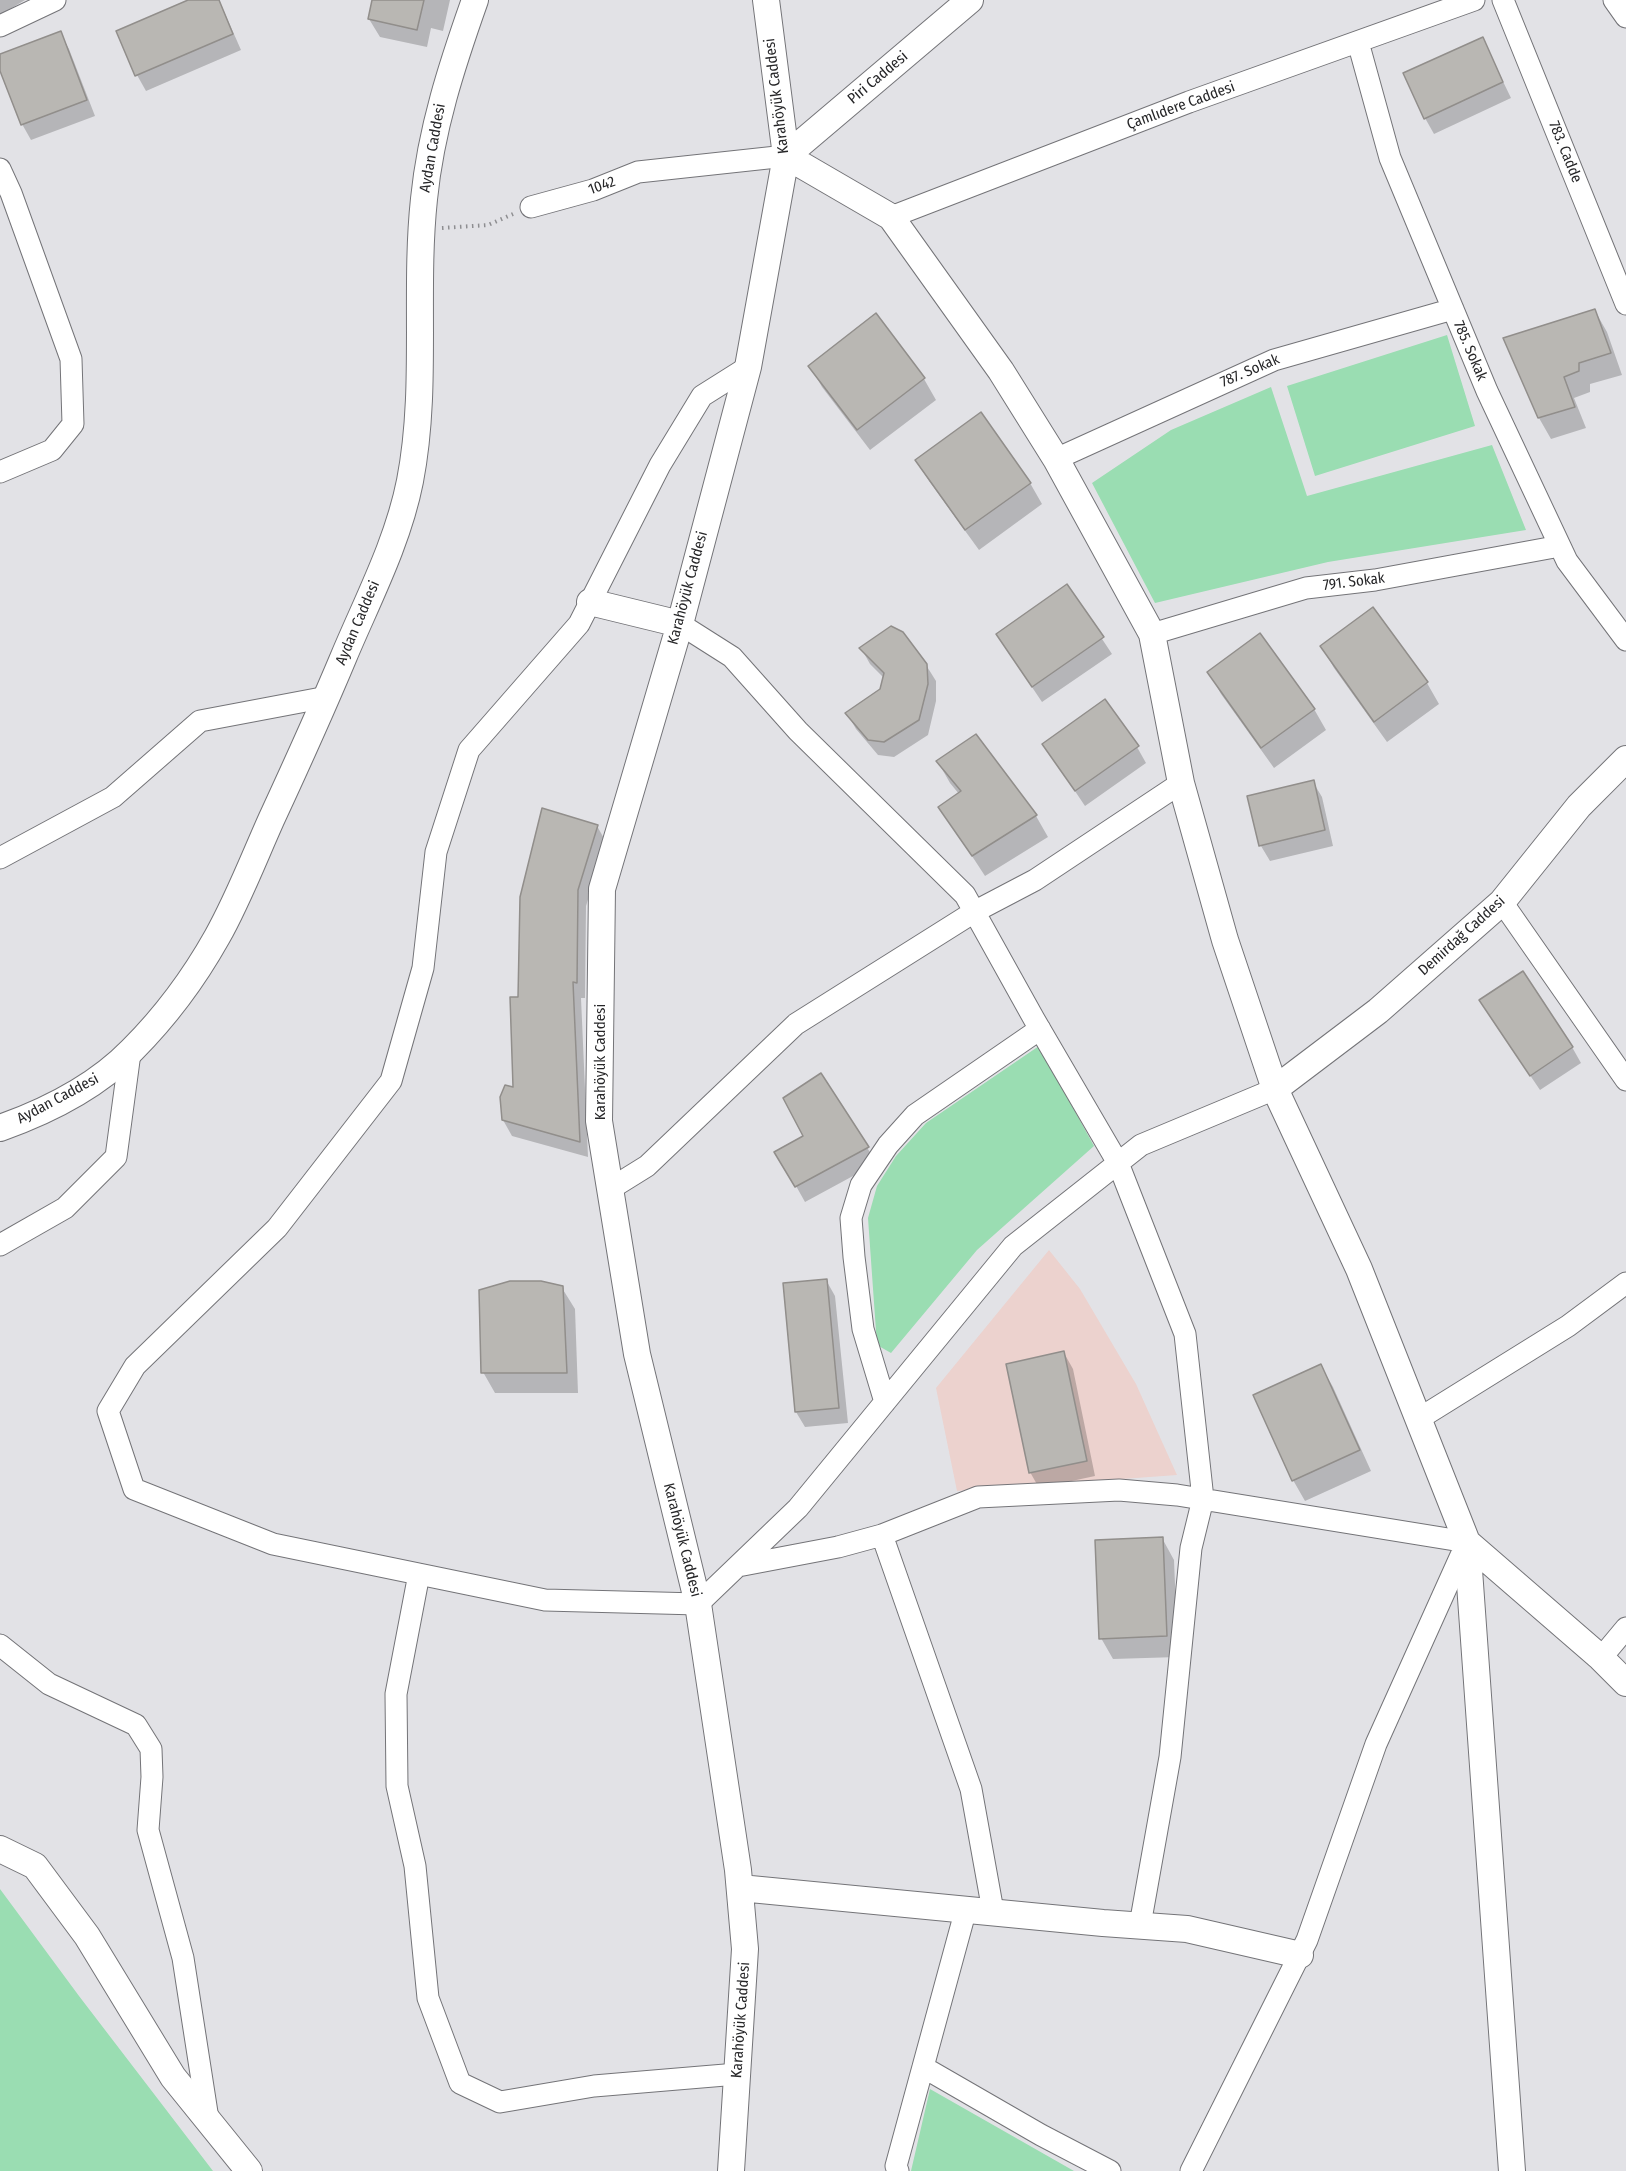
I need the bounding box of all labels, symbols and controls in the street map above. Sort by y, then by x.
street label: Karahöyük Caddesi [761,37,793,155]
street label: Piri Caddesi [844,48,912,108]
street label: Çamlıdere Caddesi [1124,78,1238,134]
street label: Aydan Caddesi [416,102,450,194]
street label: 783. Cadde [1544,118,1586,186]
street label: 1042 [586,173,618,199]
street label: 785. Sokak [1449,318,1491,384]
street label: 787. Sokak [1218,351,1282,391]
street label: Karahöyük Caddesi [664,529,712,647]
street label: 791. Sokak [1322,569,1386,595]
street label: Aydan Caddesi [332,578,384,668]
street label: Demirdağ Caddesi [1415,892,1509,980]
street label: Karahöyük Caddesi [592,1004,610,1120]
street label: Aydan Caddesi [14,1070,102,1128]
street label: Karahöyük Caddesi [659,1481,705,1599]
street label: Karahöyük Caddesi [728,1961,754,2079]

